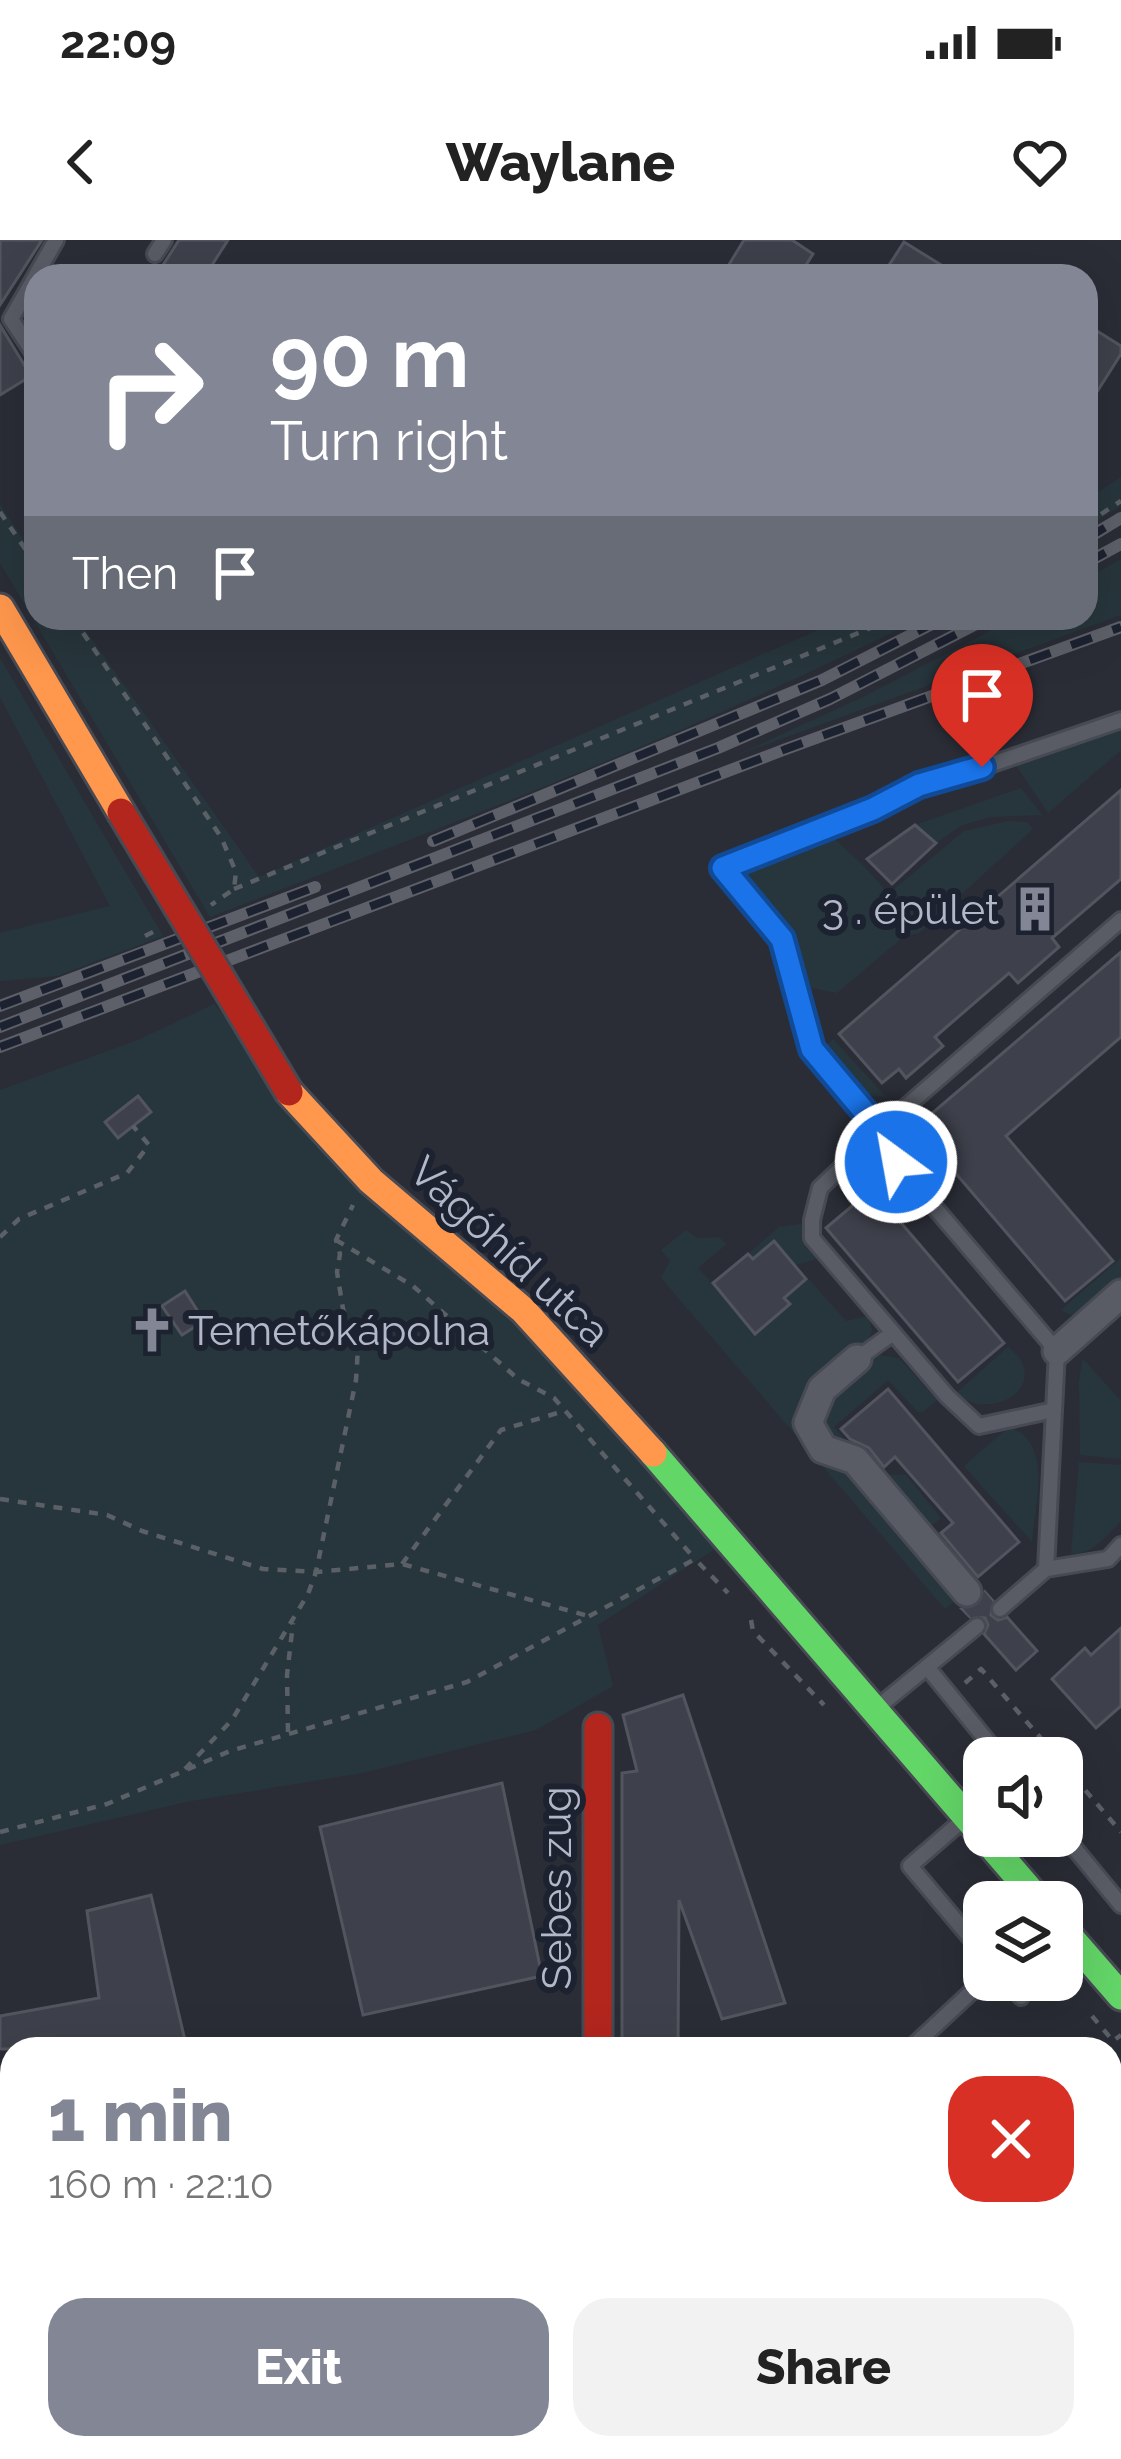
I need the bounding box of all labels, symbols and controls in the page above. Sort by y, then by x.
text: 22:09 [60,16,176,69]
icon: back [48,129,114,195]
icon: heart [1007,129,1073,195]
text: Waylane [446,130,675,194]
text: 90 m [270,308,469,407]
icon: right [72,312,228,468]
text: Turn right [270,409,508,473]
icon: arrive [202,540,268,606]
text: Then [72,547,178,600]
pin [931,644,1033,767]
icon: arrive [949,662,1015,728]
building icon: 3 . épület [1010,884,1060,934]
place label: 3 . épület [822,885,999,934]
position arrow [833,1099,959,1225]
street label: Vágóhíd utca [400,1146,620,1356]
church icon: Temetőkápolna [127,1305,177,1355]
place label: Temetőkápolna [188,1306,490,1355]
map controls [963,1737,1083,2001]
button: sound [963,1737,1083,1857]
street label: Sebes zug [532,1786,581,1990]
button: layers [963,1881,1083,2001]
text: 1 min [48,2073,233,2158]
button: close [948,2076,1074,2202]
text: 160 m · 22:10 [48,2161,274,2207]
button: Exit [48,2298,549,2436]
button: Share [573,2298,1074,2436]

